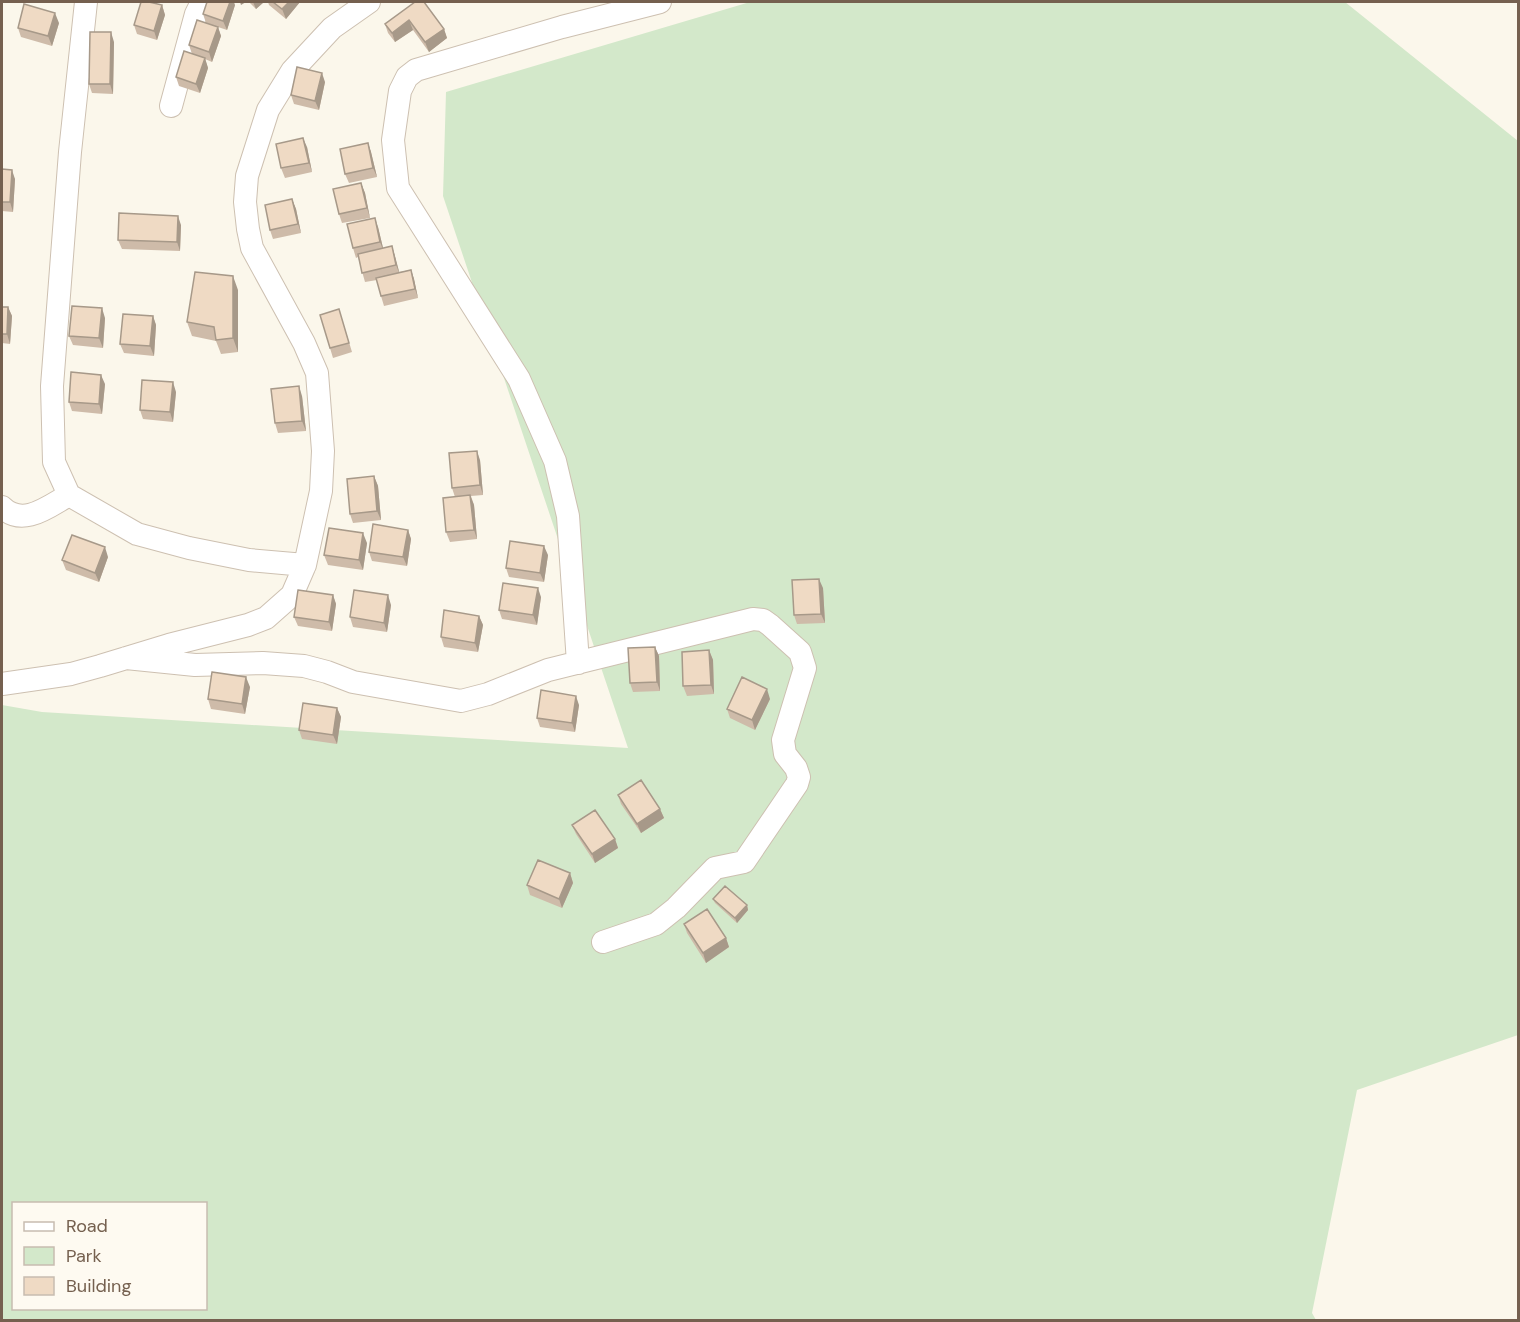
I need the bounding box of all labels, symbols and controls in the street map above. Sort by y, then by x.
legend [12,1202,207,1310]
text: Road [66,1214,108,1238]
text: Park [66,1244,102,1268]
text: Building [66,1274,131,1298]

